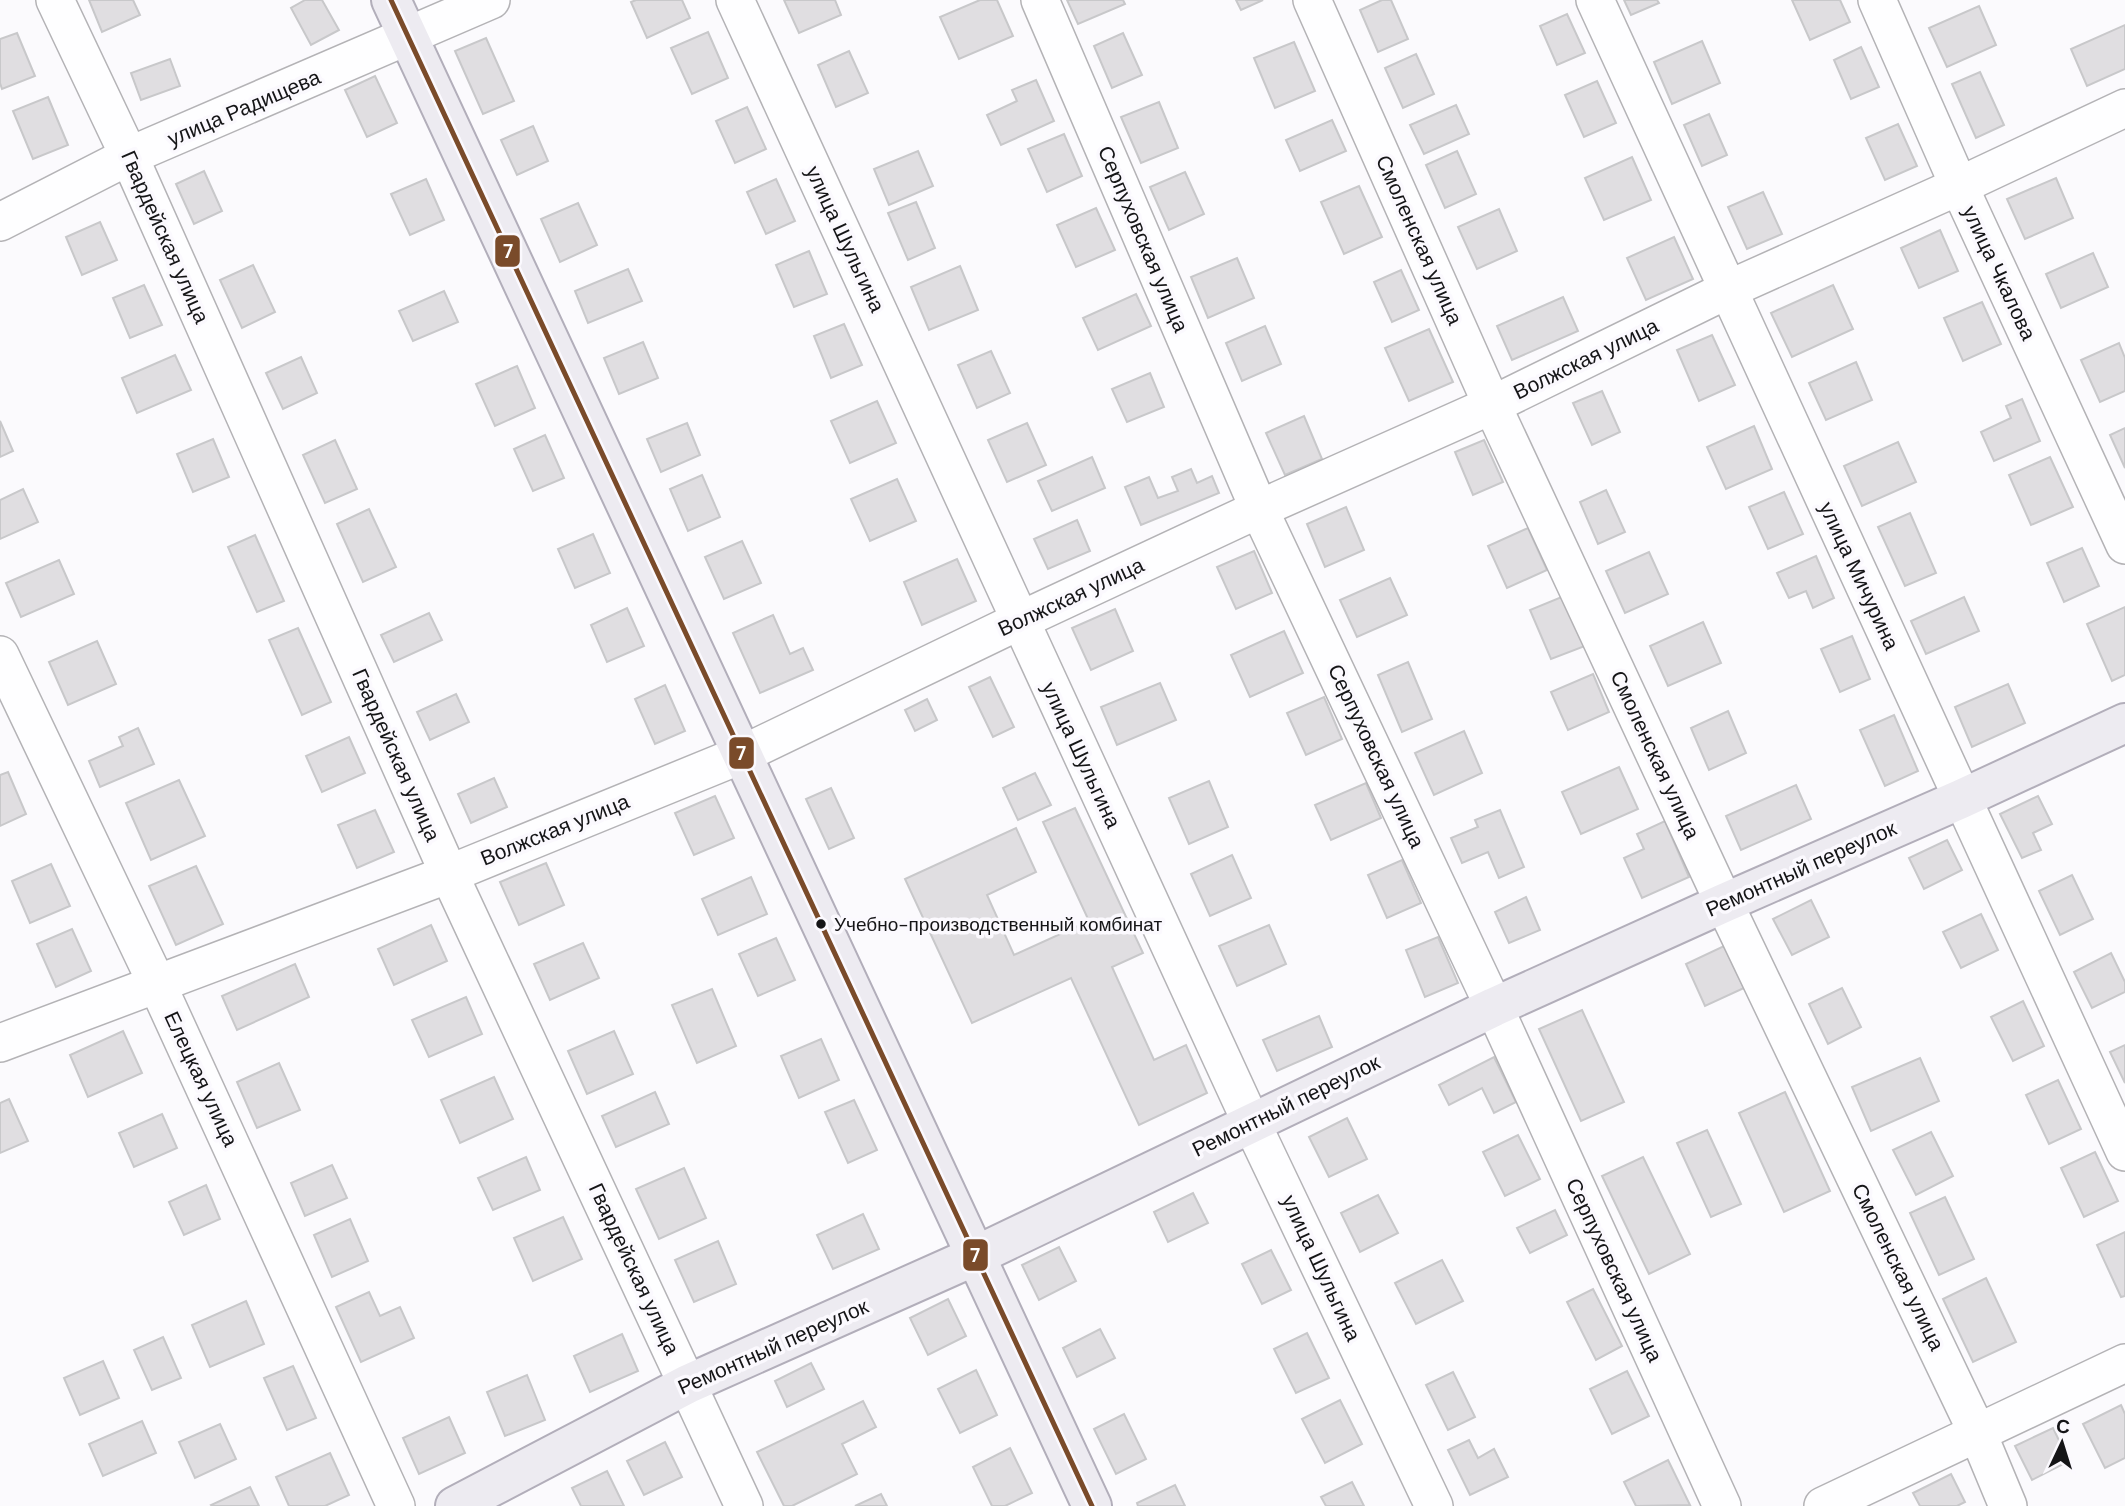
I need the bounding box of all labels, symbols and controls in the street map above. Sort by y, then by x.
street label: улица Радищева [163,63,325,153]
street label: Серпуховская улица [1091,142,1195,337]
street label: Гвардейская улица [114,146,216,328]
street label: Смоленская улица [1369,151,1469,330]
street label: улица Шульгина [799,161,891,317]
street label: улица Чкалова [1956,201,2043,345]
line badge: 7 [494,234,521,268]
text: 7 [503,239,513,264]
street label: Волжская улица [1509,312,1663,406]
street label: улица Мичурина [1812,497,1906,655]
street label: Волжская улица [993,551,1149,643]
street label: Серпуховская улица [1321,660,1431,853]
street label: Гвардейская улица [345,664,447,846]
street label: Смоленская улица [1604,666,1706,844]
street label: улица Шульгина [1035,677,1127,833]
line badge: 7 [728,736,755,770]
text: 7 [736,741,746,766]
street label: Волжская улица [476,787,634,873]
street label: Ремонтный переулок [1701,814,1901,924]
place label: Учебно-производственный комбинат [834,912,1162,937]
marker: Учебно-производственный комбинат [814,917,828,931]
street label: Елецкая улица [157,1007,245,1151]
street label: Ремонтный переулок [1187,1048,1385,1164]
street label: Серпуховская улица [1559,1174,1669,1367]
street label: Гвардейская улица [582,1179,686,1360]
street label: Смоленская улица [1845,1179,1951,1356]
street label: улица Шульгина [1275,1190,1367,1346]
line badge: 7 [962,1238,989,1272]
text: 7 [970,1243,980,1268]
street label: Ремонтный переулок [673,1292,873,1402]
north arrow [2027,1408,2097,1478]
text: С [2055,1414,2071,1440]

